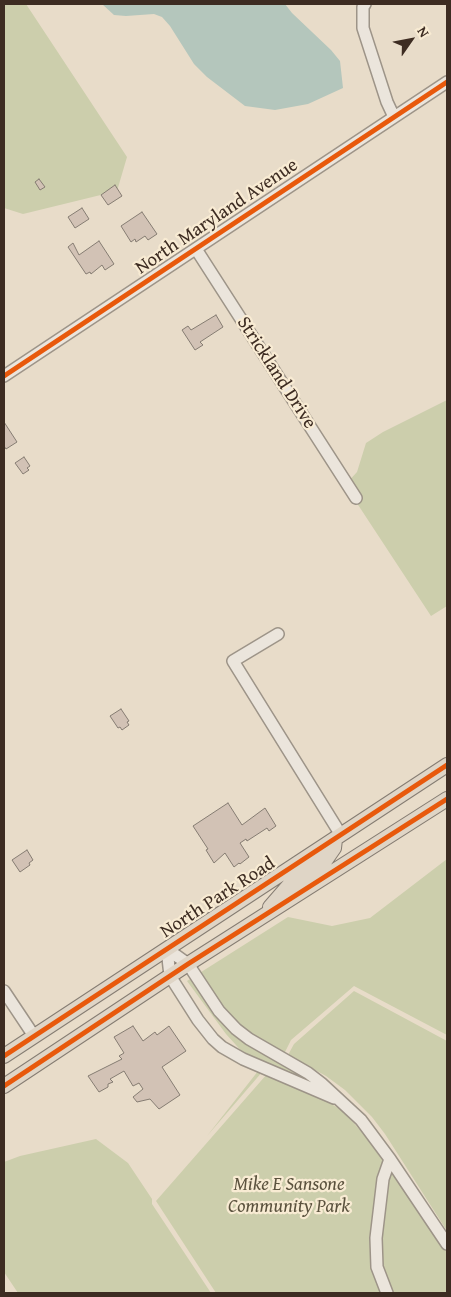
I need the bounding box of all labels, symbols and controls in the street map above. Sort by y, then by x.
north arrow [386,15,436,65]
text: N [413,22,435,41]
street label: North Maryland Avenue [131,154,303,280]
street label: Strickland Drive [231,313,321,433]
street label: North Park Road [156,852,280,944]
park label: Mike E Sansone Community Park [228,1174,350,1218]

